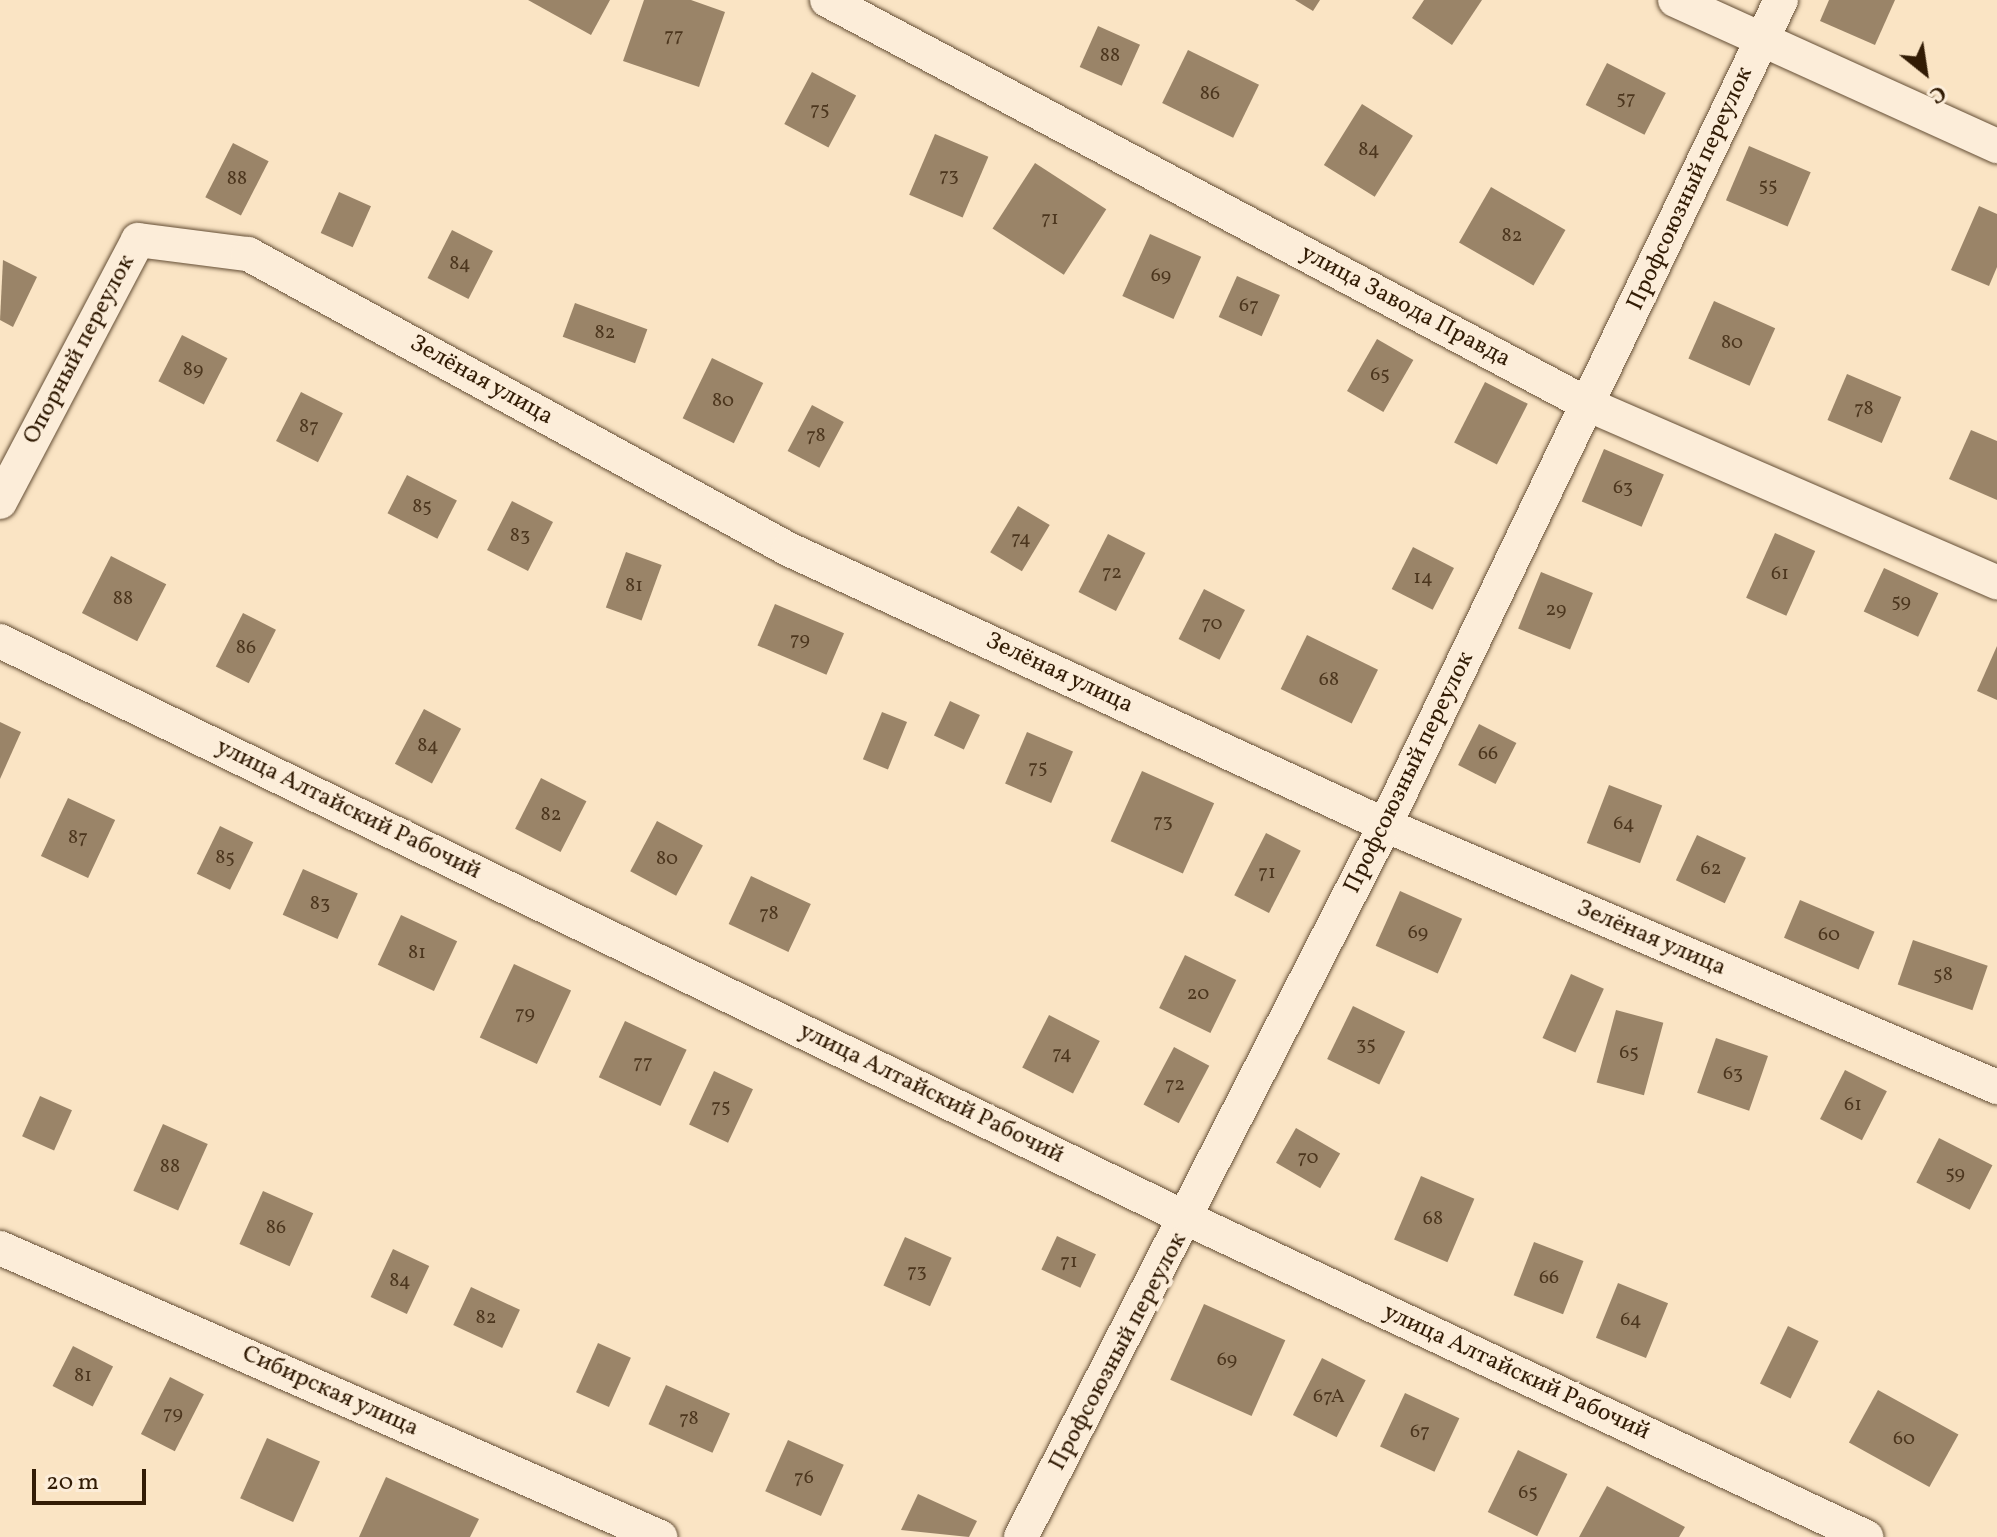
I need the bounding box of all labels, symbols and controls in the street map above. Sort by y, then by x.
house number: 77 [664,24,684,48]
north arrow [1885,32,1965,112]
house number: 88 [1100,44,1120,68]
street label: Профсоюзный переулок [1622,63,1760,315]
text: С [1923,76,1951,110]
house number: 86 [1200,82,1220,106]
house number: 57 [1616,87,1636,111]
house number: 75 [810,98,830,122]
house number: 84 [1358,138,1380,162]
house number: 73 [939,164,959,188]
house number: 88 [227,167,247,191]
house number: 55 [1758,174,1778,198]
house number: 71 [1041,207,1059,231]
house number: 82 [1502,224,1522,248]
street label: улица Завода Правда [1295,239,1515,375]
street label: Опорный переулок [18,250,142,450]
house number: 84 [449,252,471,276]
house number: 69 [1151,264,1171,288]
house number: 67 [1239,294,1259,318]
house number: 82 [595,321,615,345]
street label: Зелёная улица [404,330,558,432]
house number: 80 [1721,331,1743,355]
house number: 89 [183,358,203,382]
house number: 65 [1370,363,1390,387]
house number: 80 [712,389,734,413]
house number: 78 [1854,397,1874,421]
house number: 87 [299,415,319,439]
house number: 78 [806,424,826,448]
house number: 63 [1613,476,1633,500]
house number: 85 [412,495,432,519]
house number: 83 [510,524,530,548]
house number: 74 [1011,527,1031,551]
house number: 72 [1102,561,1122,585]
house number: 61 [1771,562,1789,586]
house number: 14 [1413,566,1433,590]
house number: 81 [625,574,643,598]
house number: 88 [113,587,133,611]
house number: 59 [1891,590,1911,614]
house number: 29 [1546,598,1566,622]
house number: 70 [1202,612,1222,636]
street label: Зелёная улица [980,627,1138,721]
house number: 79 [790,628,810,652]
house number: 86 [236,636,256,660]
street label: Профсоюзный переулок [1339,647,1481,899]
house number: 68 [1319,668,1339,692]
street label: улица Алтайский Рабочий [211,733,485,887]
house number: 84 [417,734,439,758]
house number: 66 [1478,742,1498,766]
house number: 75 [1028,756,1048,780]
house number: 82 [541,803,561,827]
house number: 73 [1153,810,1173,834]
house number: 64 [1613,812,1635,836]
house number: 87 [68,826,88,850]
house number: 85 [215,846,235,870]
house number: 80 [656,847,678,871]
house number: 62 [1701,857,1721,881]
house number: 71 [1258,861,1276,885]
house number: 83 [310,892,330,916]
street label: Зелёная улица [1572,894,1730,984]
house number: 78 [759,902,779,926]
house number: 69 [1408,921,1428,945]
house number: 60 [1818,923,1840,947]
house number: 81 [408,941,426,965]
house number: 58 [1933,963,1953,987]
house number: 20 [1187,982,1209,1006]
house number: 79 [515,1002,535,1026]
street label: улица Алтайский Рабочий [794,1017,1068,1171]
house number: 35 [1356,1033,1376,1057]
house number: 65 [1619,1041,1639,1065]
house number: 74 [1052,1042,1072,1066]
house number: 77 [633,1051,653,1075]
house number: 63 [1723,1062,1743,1086]
house number: 72 [1165,1073,1185,1097]
house number: 61 [1844,1093,1862,1117]
house number: 75 [711,1095,731,1119]
house number: 70 [1298,1146,1318,1170]
house number: 88 [160,1155,180,1179]
house number: 59 [1945,1162,1965,1186]
house number: 68 [1423,1207,1443,1231]
house number: 86 [266,1216,286,1240]
street label: Профсоюзный переулок [1044,1228,1194,1476]
house number: 71 [1060,1250,1078,1274]
house number: 73 [907,1260,927,1284]
house number: 66 [1539,1266,1559,1290]
house number: 84 [389,1269,411,1293]
street label: улица Алтайский Рабочий [1378,1298,1654,1448]
house number: 82 [476,1306,496,1330]
house number: 64 [1620,1308,1642,1332]
street label: Сибирская улица [237,1340,423,1444]
house number: 69 [1217,1348,1237,1372]
house number: 81 [74,1364,92,1388]
house number: 67А [1313,1385,1345,1409]
house number: 79 [163,1402,183,1426]
house number: 78 [679,1407,699,1431]
house number: 67 [1410,1420,1430,1444]
house number: 60 [1893,1427,1915,1451]
scale bar [36,1453,150,1503]
text: 20 m [46,1466,99,1500]
house number: 76 [794,1466,814,1490]
house number: 65 [1518,1481,1538,1505]

